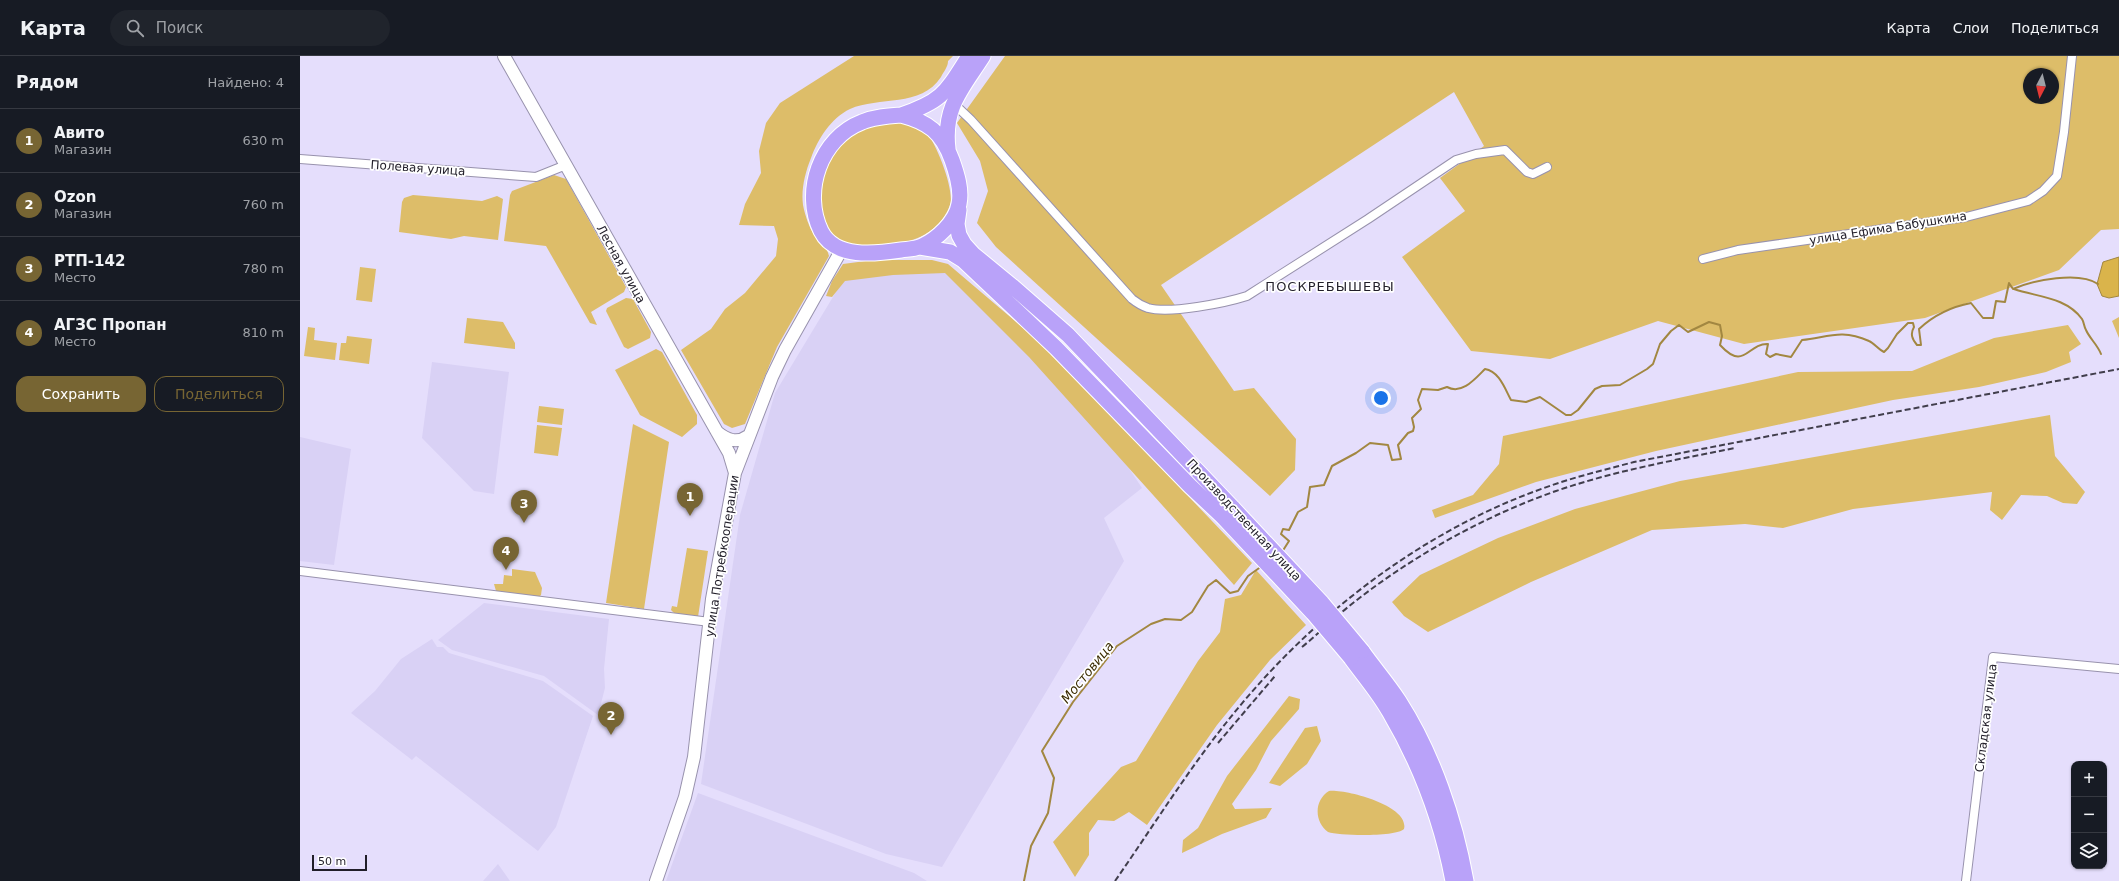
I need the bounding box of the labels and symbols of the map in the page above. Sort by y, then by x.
north arrow [2023,68,2059,104]
street label: Полевая улица [370,158,466,178]
street label: улица Ефима Бабушкина [1808,209,1968,247]
street label: Лесная улица [594,222,648,306]
district label: ПОСКРЕБЫШЕВЫ [1265,279,1395,294]
your location [1371,388,1391,408]
street label: Производственная улица [1184,456,1304,584]
street label: улица Потребкооперации [702,474,742,638]
pin: 1 [677,483,703,516]
pin: 3 [511,490,537,523]
pin: 4 [493,537,519,570]
water label: Мостовица [1058,639,1117,706]
street label: Складская улица [1972,663,2000,773]
pin: 2 [598,702,624,735]
scale bar [312,853,367,872]

